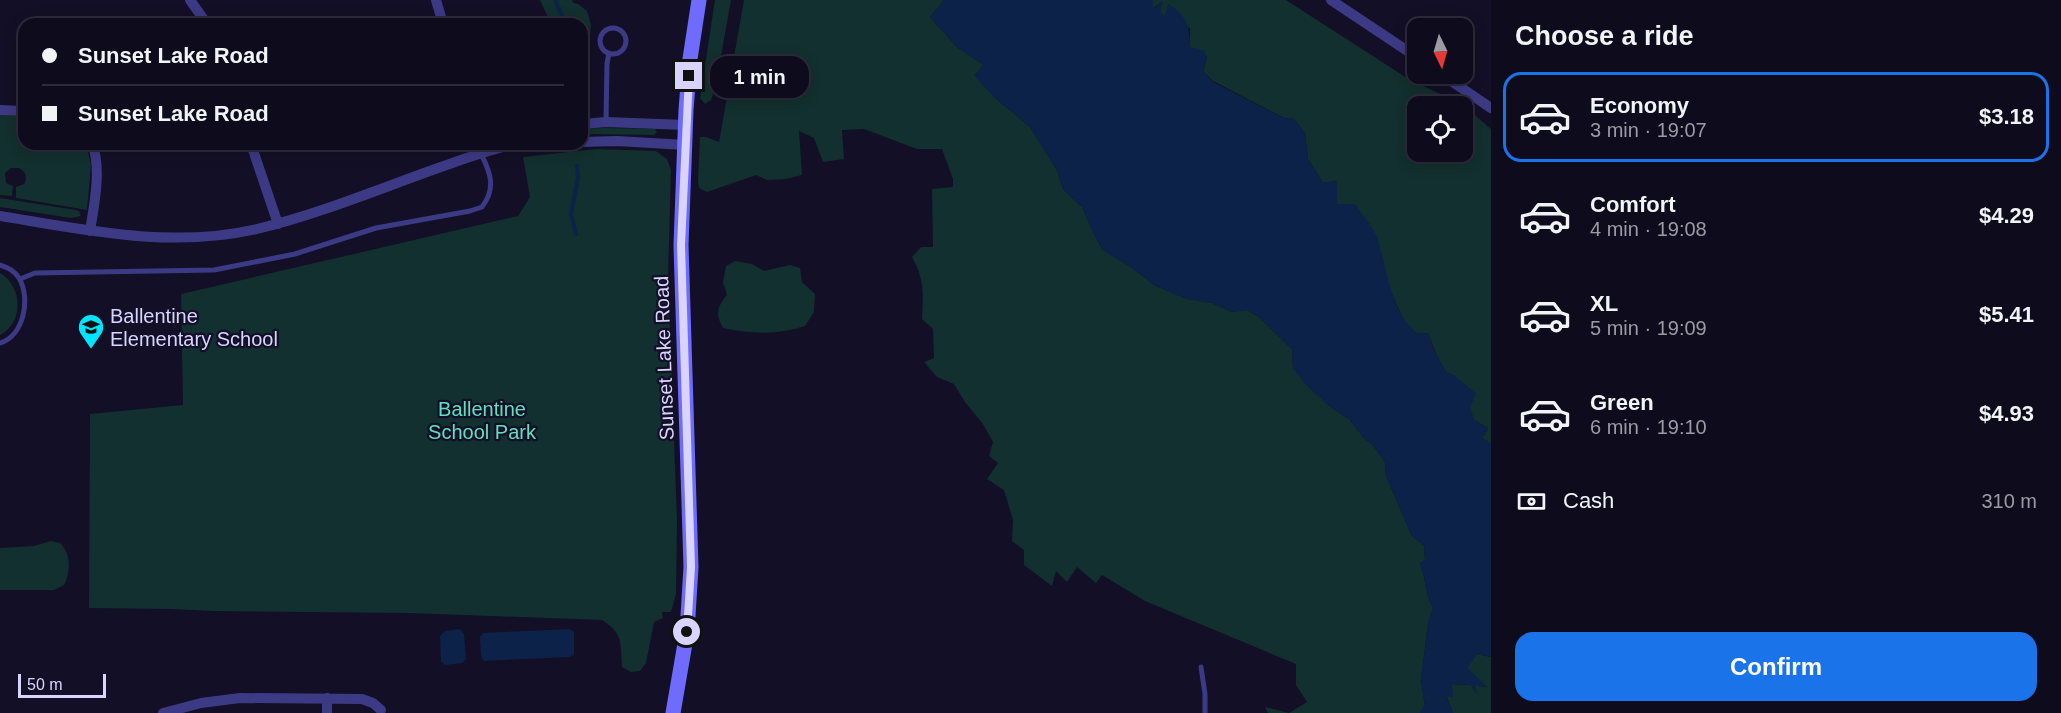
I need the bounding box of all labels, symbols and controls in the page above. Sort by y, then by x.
north arrow [1407,18,1473,84]
map controls [1407,18,1473,162]
text: Choose a ride [1515,21,1694,51]
text: Sunset Lake Road [78,43,269,68]
callout: 1 min [710,55,809,97]
route end [675,62,702,89]
text: 1 min [733,66,786,88]
icon: car [1518,90,1572,144]
text: Economy [1590,93,1689,118]
button: locate [1407,96,1473,162]
text: Sunset Lake Road [78,101,269,126]
text: $3.18 [1979,104,2034,129]
text: 3 min · 19:07 [1590,119,1707,141]
icon: car [1518,189,1572,243]
text: Comfort [1590,192,1676,217]
text: $4.29 [1979,203,2034,228]
text: 4 min · 19:08 [1590,218,1707,240]
street label: Sunset Lake Road [650,275,678,441]
icon: car [1518,288,1572,342]
text: XL [1590,291,1618,316]
text: $5.41 [1979,302,2034,327]
place label: Ballentine Elementary School [110,305,278,350]
school or university icon: Ballentine Elementary School [76,312,106,350]
text: 5 min · 19:09 [1590,317,1707,339]
icon: car [1518,387,1572,441]
text: Green [1590,390,1654,415]
park label: Ballentine School Park [428,398,537,443]
text: $4.93 [1979,401,2034,426]
text: 6 min · 19:10 [1590,416,1707,438]
icon: cash [1515,485,1548,518]
text: Cash [1563,488,1614,513]
text: 310 m [1981,490,2037,512]
route start [673,618,700,645]
button: Confirm [1515,632,2037,701]
scale bar [18,671,106,698]
text: 50 m [27,676,63,693]

